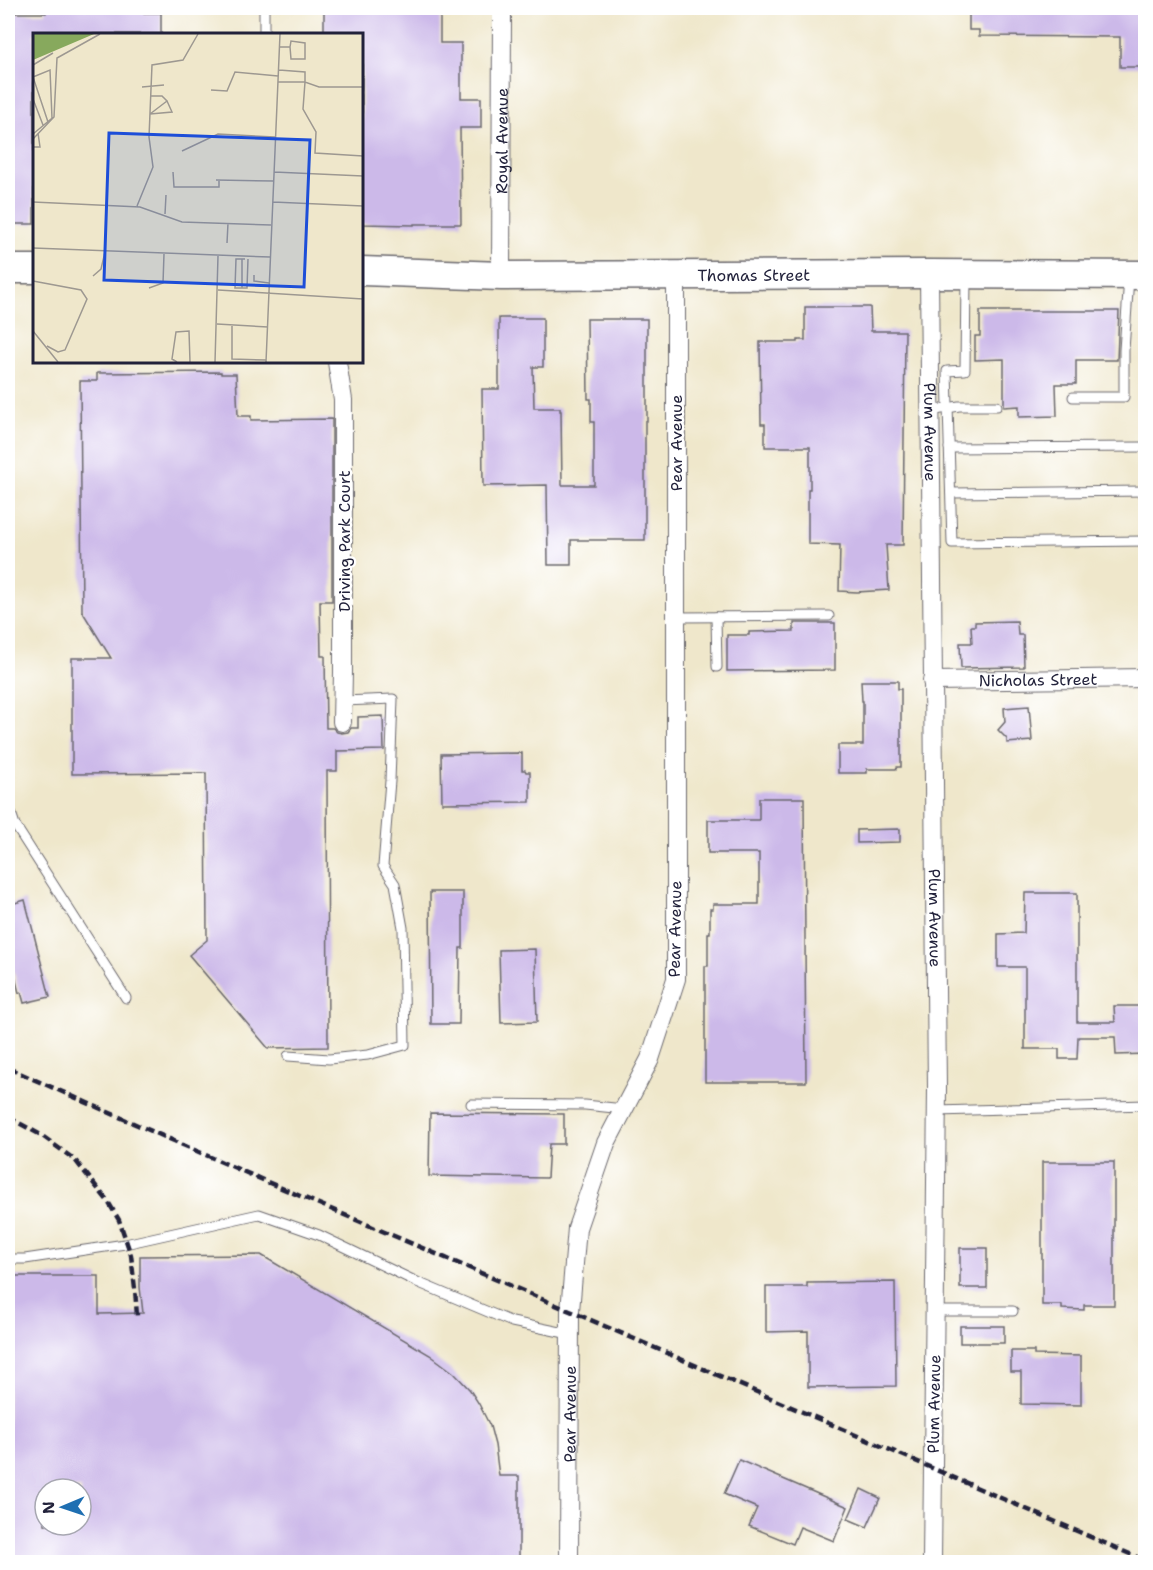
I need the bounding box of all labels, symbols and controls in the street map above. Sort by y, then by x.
inset map [33,33,363,363]
street label: Royal Avenue [491,88,512,194]
street label: Thomas Street [697,264,810,286]
street label: Plum Avenue [920,383,942,481]
street label: Pear Avenue [666,395,687,491]
street label: Driving Park Court [334,470,355,612]
street label: Nicholas Street [978,668,1098,691]
street label: Plum Avenue [924,868,946,967]
street label: Pear Avenue [664,880,686,978]
street label: Plum Avenue [923,1354,945,1454]
street label: Pear Avenue [559,1366,580,1462]
north arrow [33,1477,93,1537]
text: N [38,1501,59,1514]

